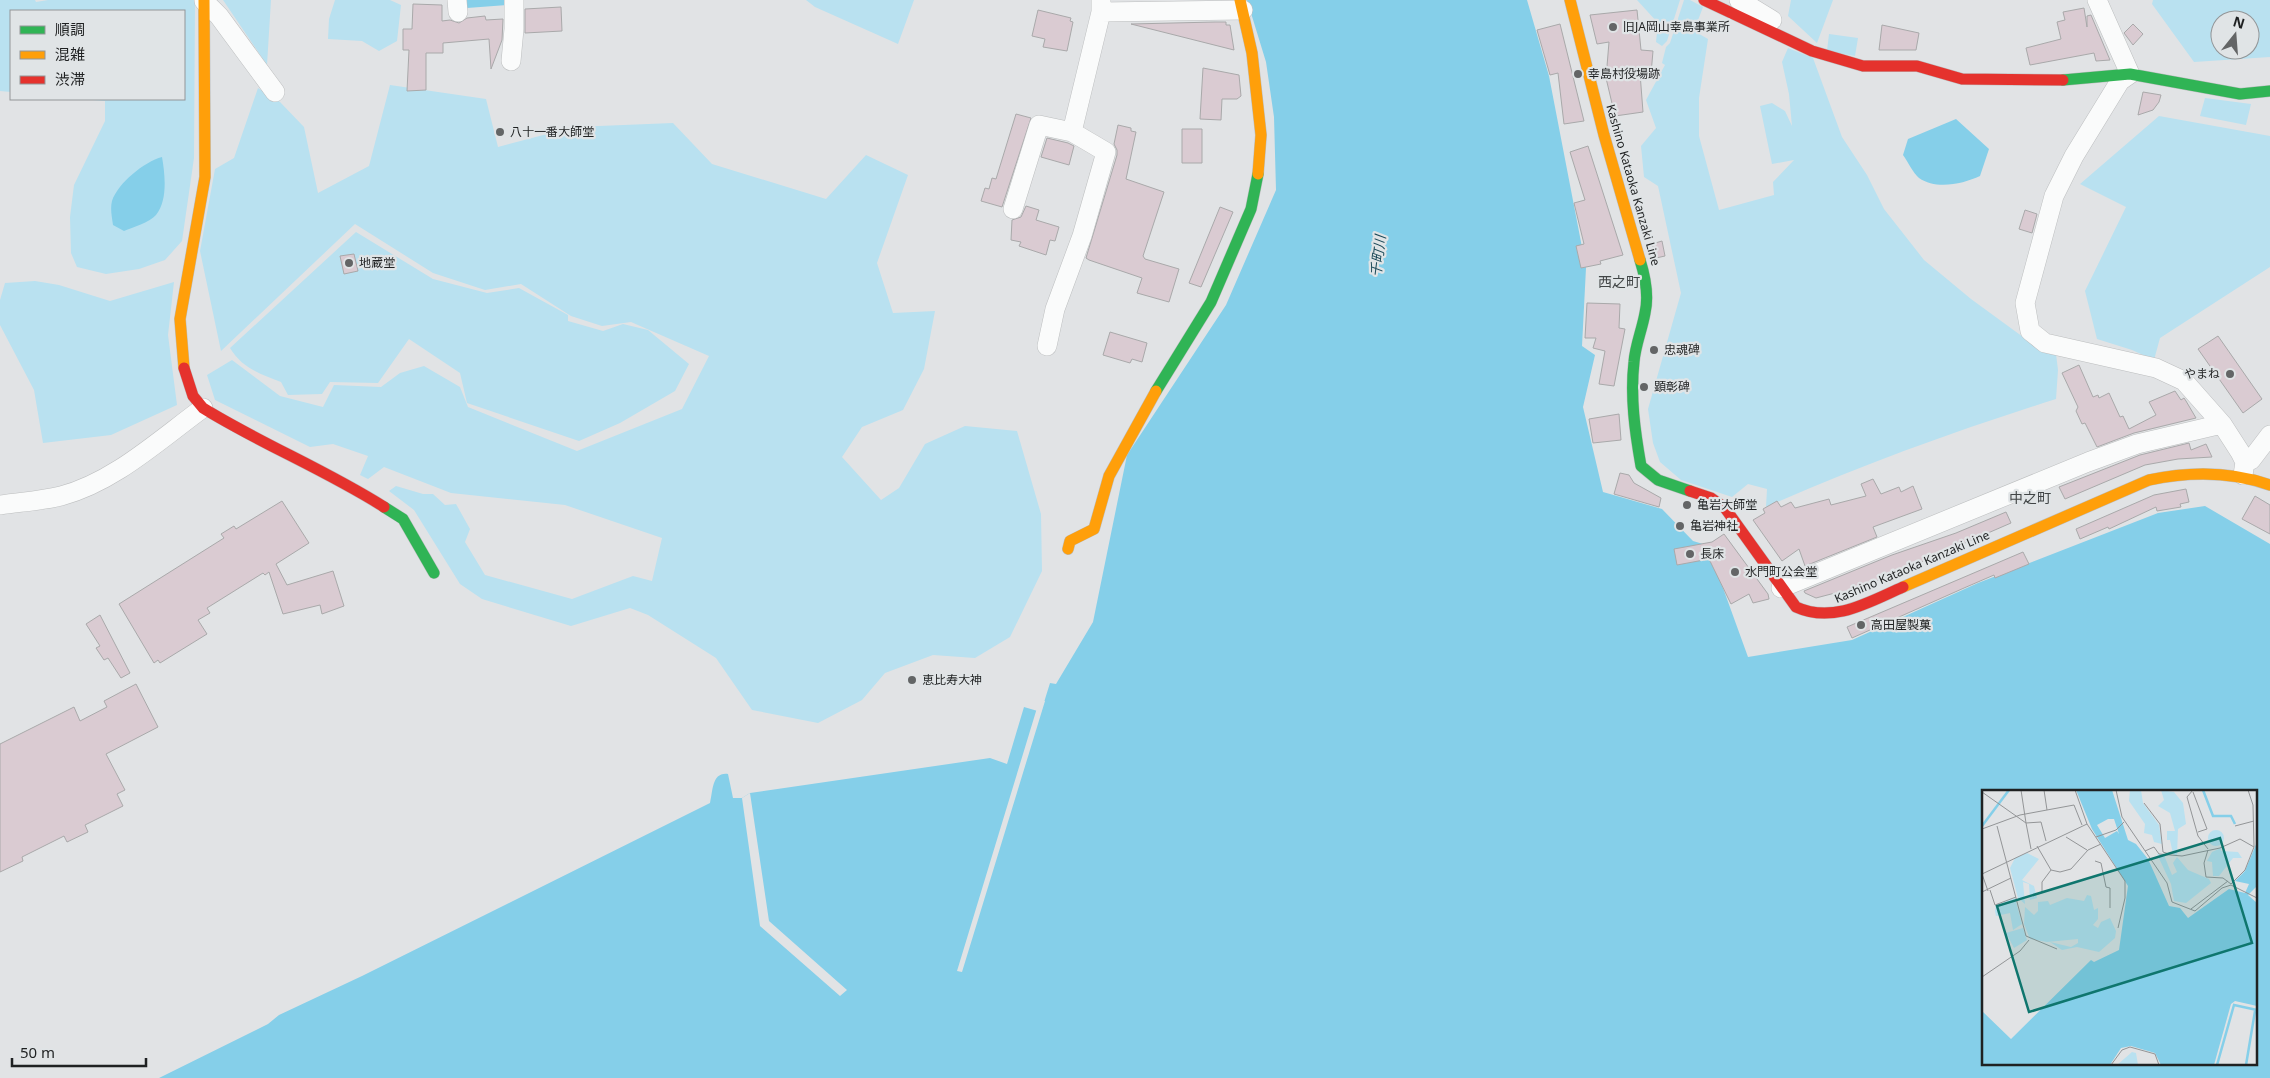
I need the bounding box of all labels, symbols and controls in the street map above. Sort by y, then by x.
legend [10,10,185,100]
north arrow [2210,10,2260,60]
text: N [2231,11,2247,33]
place label: 旧JA岡山幸島事業所 [1623,18,1730,35]
text: 順調 [55,19,85,39]
marker: 旧JA岡山幸島事業所 [1607,21,1619,33]
text: 混雑 [55,44,85,64]
place label: 幸島村役場跡 [1588,65,1660,82]
marker: 幸島村役場跡 [1572,68,1584,80]
text: 渋滞 [55,69,85,89]
street label: Kashino Kataoka Kanzaki Line [1602,102,1665,268]
place label: 八十一番大師堂 [510,123,594,140]
marker: 八十一番大師堂 [494,126,506,138]
water label: 千町川 [1366,232,1390,278]
place label: 地蔵堂 [359,254,395,271]
marker: 地蔵堂 [343,257,355,269]
district label: 西之町 [1598,272,1640,291]
place label: 忠魂碑 [1664,341,1700,358]
marker: 忠魂碑 [1648,344,1660,356]
place label: やまね [2184,365,2220,382]
marker: やまね [2224,368,2236,380]
place label: 顕彰碑 [1654,378,1690,395]
marker: 顕彰碑 [1638,381,1650,393]
district label: 中之町 [2009,488,2051,507]
place label: 亀岩大師堂 [1697,496,1757,513]
marker: 亀岩大師堂 [1681,499,1693,511]
place label: 亀岩神社 [1690,517,1738,534]
marker: 亀岩神社 [1674,520,1686,532]
street label: Kashino Kataoka Kanzaki Line [1832,526,1992,607]
place label: 長床 [1700,545,1724,562]
marker: 長床 [1684,548,1696,560]
place label: 水門町公会堂 [1745,563,1817,580]
marker: 水門町公会堂 [1729,566,1741,578]
place label: 高田屋製菓 [1871,616,1931,633]
marker: 高田屋製菓 [1855,619,1867,631]
place label: 恵比寿大神 [922,671,982,688]
marker: 恵比寿大神 [906,674,918,686]
inset map [1982,790,2258,1066]
scale bar [12,1036,146,1068]
text: 50 m [20,1042,55,1062]

